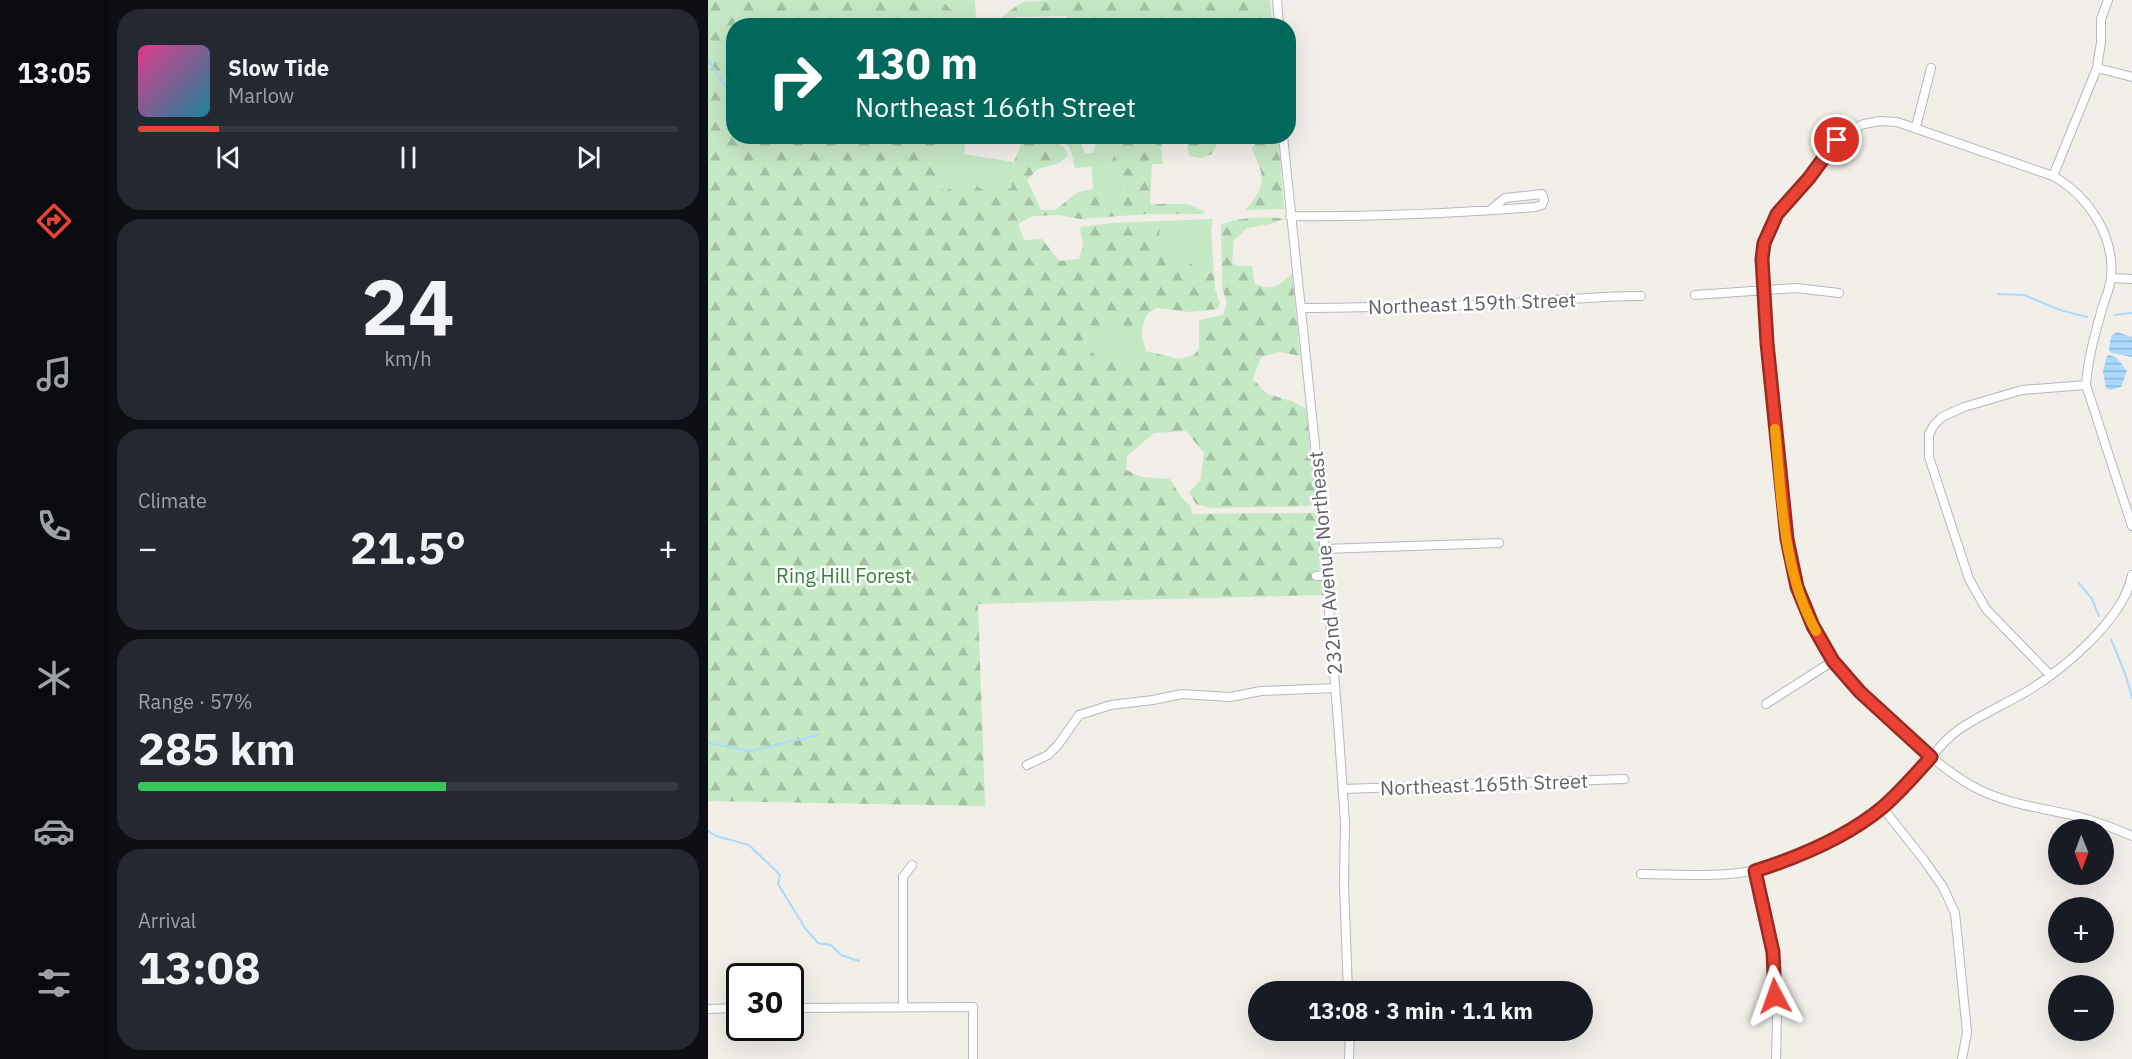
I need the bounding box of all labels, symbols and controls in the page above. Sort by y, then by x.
text: 130 m [855,36,978,91]
icon: right [756,42,834,120]
text: Slow Tide [228,53,329,82]
text: 13:05 [17,55,91,90]
text: Marlow [228,82,294,109]
text: Northeast 166th Street [855,89,1136,124]
pin [1811,114,1862,165]
icon: arrive [1820,123,1853,156]
icon: previous [212,141,245,174]
icon: pause [392,141,425,174]
icon: next [572,141,605,174]
icon: directions [33,200,75,242]
text: 24 [361,255,455,356]
street label: Northeast 159th Street [1368,286,1576,320]
text: km/h [384,345,432,372]
icon: music [33,353,75,395]
street label: 232nd Avenue Northeast [1302,450,1348,676]
text: Climate [138,487,207,514]
icon: phone [33,505,75,547]
text: 21.5° [350,518,466,576]
text: − [138,526,158,569]
text: + [658,526,678,569]
park label: Ring Hill Forest [776,562,912,589]
icon: climate [33,657,75,699]
text: Range · 57% [138,688,253,715]
text: 285 km [138,719,296,777]
street label: Northeast 165th Street [1380,767,1588,801]
icon: car [33,810,75,852]
north arrow [2048,819,2114,885]
map controls [2048,819,2114,1041]
button: + [2048,897,2114,963]
text: Arrival [138,907,196,934]
text: 13:08 [138,938,261,996]
icon: filters [33,962,75,1004]
speed limit sign: 30 [726,963,804,1041]
position arrow [1743,964,1807,1028]
button: − [2048,975,2114,1041]
text: 13:08 · 3 min · 1.1 km [1308,996,1533,1025]

